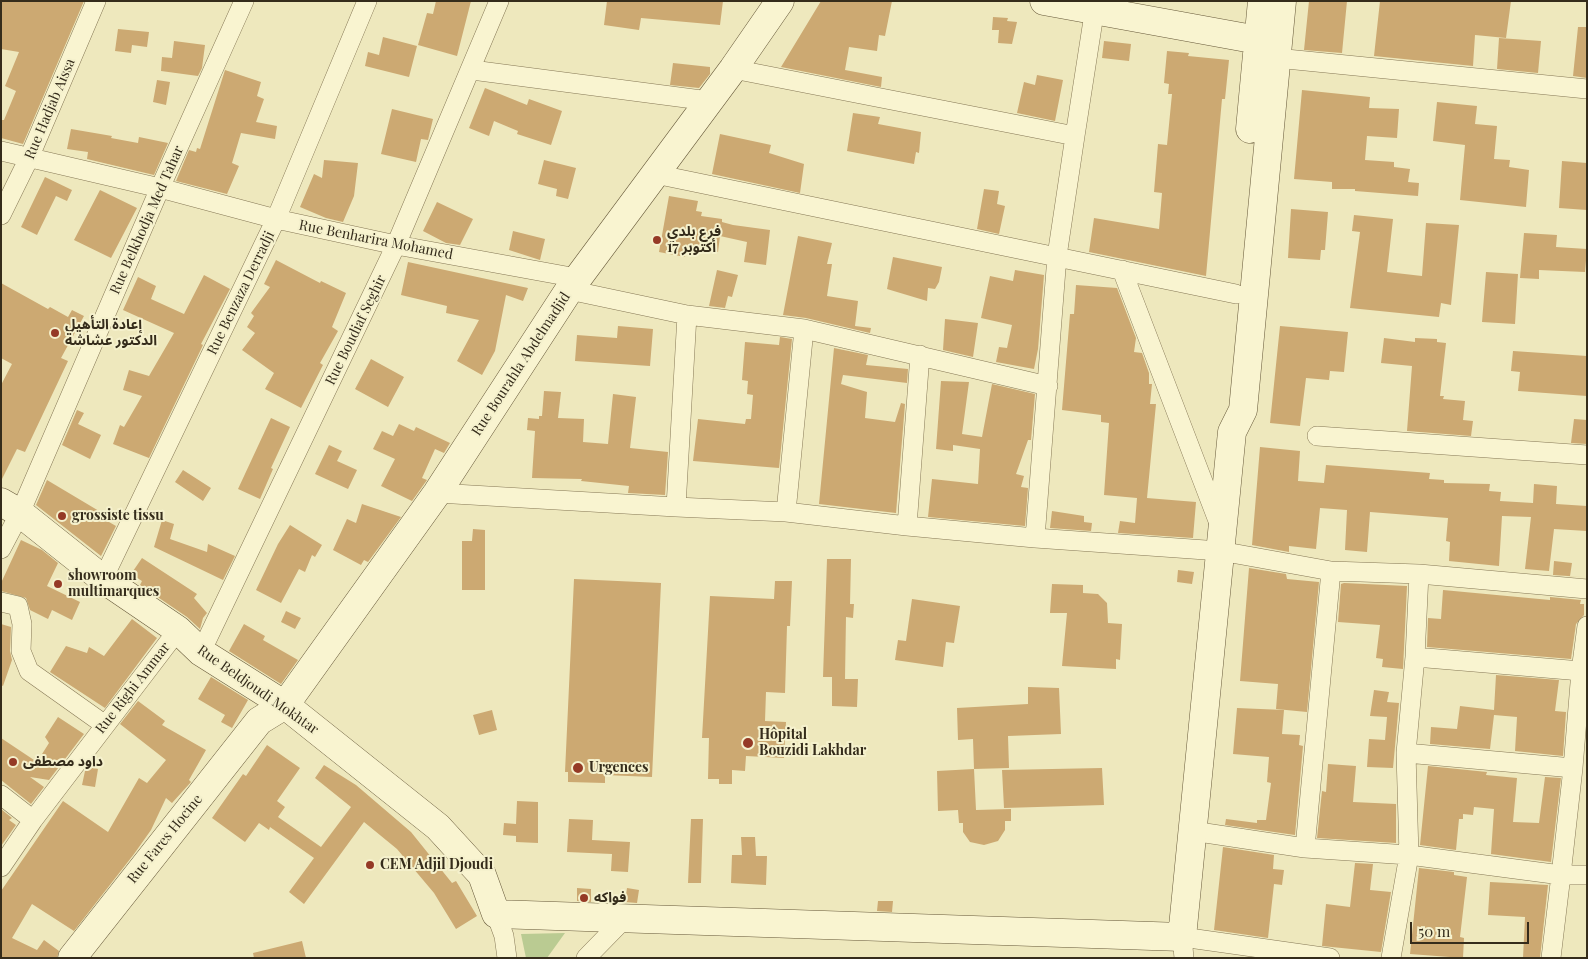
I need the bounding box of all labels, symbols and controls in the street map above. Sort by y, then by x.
street label: Rue Hadjab Aissa [21,56,79,162]
street label: Rue Belkhodja Med Tahar [107,143,187,297]
street label: Rue Benharira Mohamed [298,217,454,263]
place label: فرع بلدي 17 أكتوبر [667,224,721,256]
street label: Rue Benzaza Derradji [204,229,278,357]
marker: فرع بلدي 17 أكتوبر [651,234,663,246]
street label: Rue Boudiaf Seghir [322,272,390,388]
street label: Rue Bourahla Abdelmadjid [468,289,574,439]
place label: إعادة التأهيل الدكتور عشاشة [65,317,157,350]
marker: إعادة التأهيل الدكتور عشاشة [49,327,61,339]
place label: grossiste tissu [72,508,164,524]
marker: grossiste tissu [56,510,68,522]
place label: showroom multimarques [68,568,159,600]
marker: showroom multimarques [52,578,64,590]
street label: Rue Righi Ammar [92,639,174,737]
street label: Rue Beldjoudi Mokhtar [194,642,322,738]
place label: Hôpital Bouzidi Lakhdar [759,727,866,760]
marker: Hôpital Bouzidi Lakhdar [741,736,755,750]
place label: داود مصطفى [23,754,103,770]
marker: داود مصطفى [7,756,19,768]
place label: Urgences [589,760,648,776]
marker: Urgences [571,761,585,775]
street label: Rue Fares Hocine [124,791,206,887]
place label: CEM Adjil Djoudi [380,857,493,873]
marker: CEM Adjil Djoudi [364,859,376,871]
place label: فواكه [594,890,626,906]
marker: فواكه [578,892,590,904]
scale bar [1413,912,1532,944]
text: 50 m [1418,921,1450,941]

